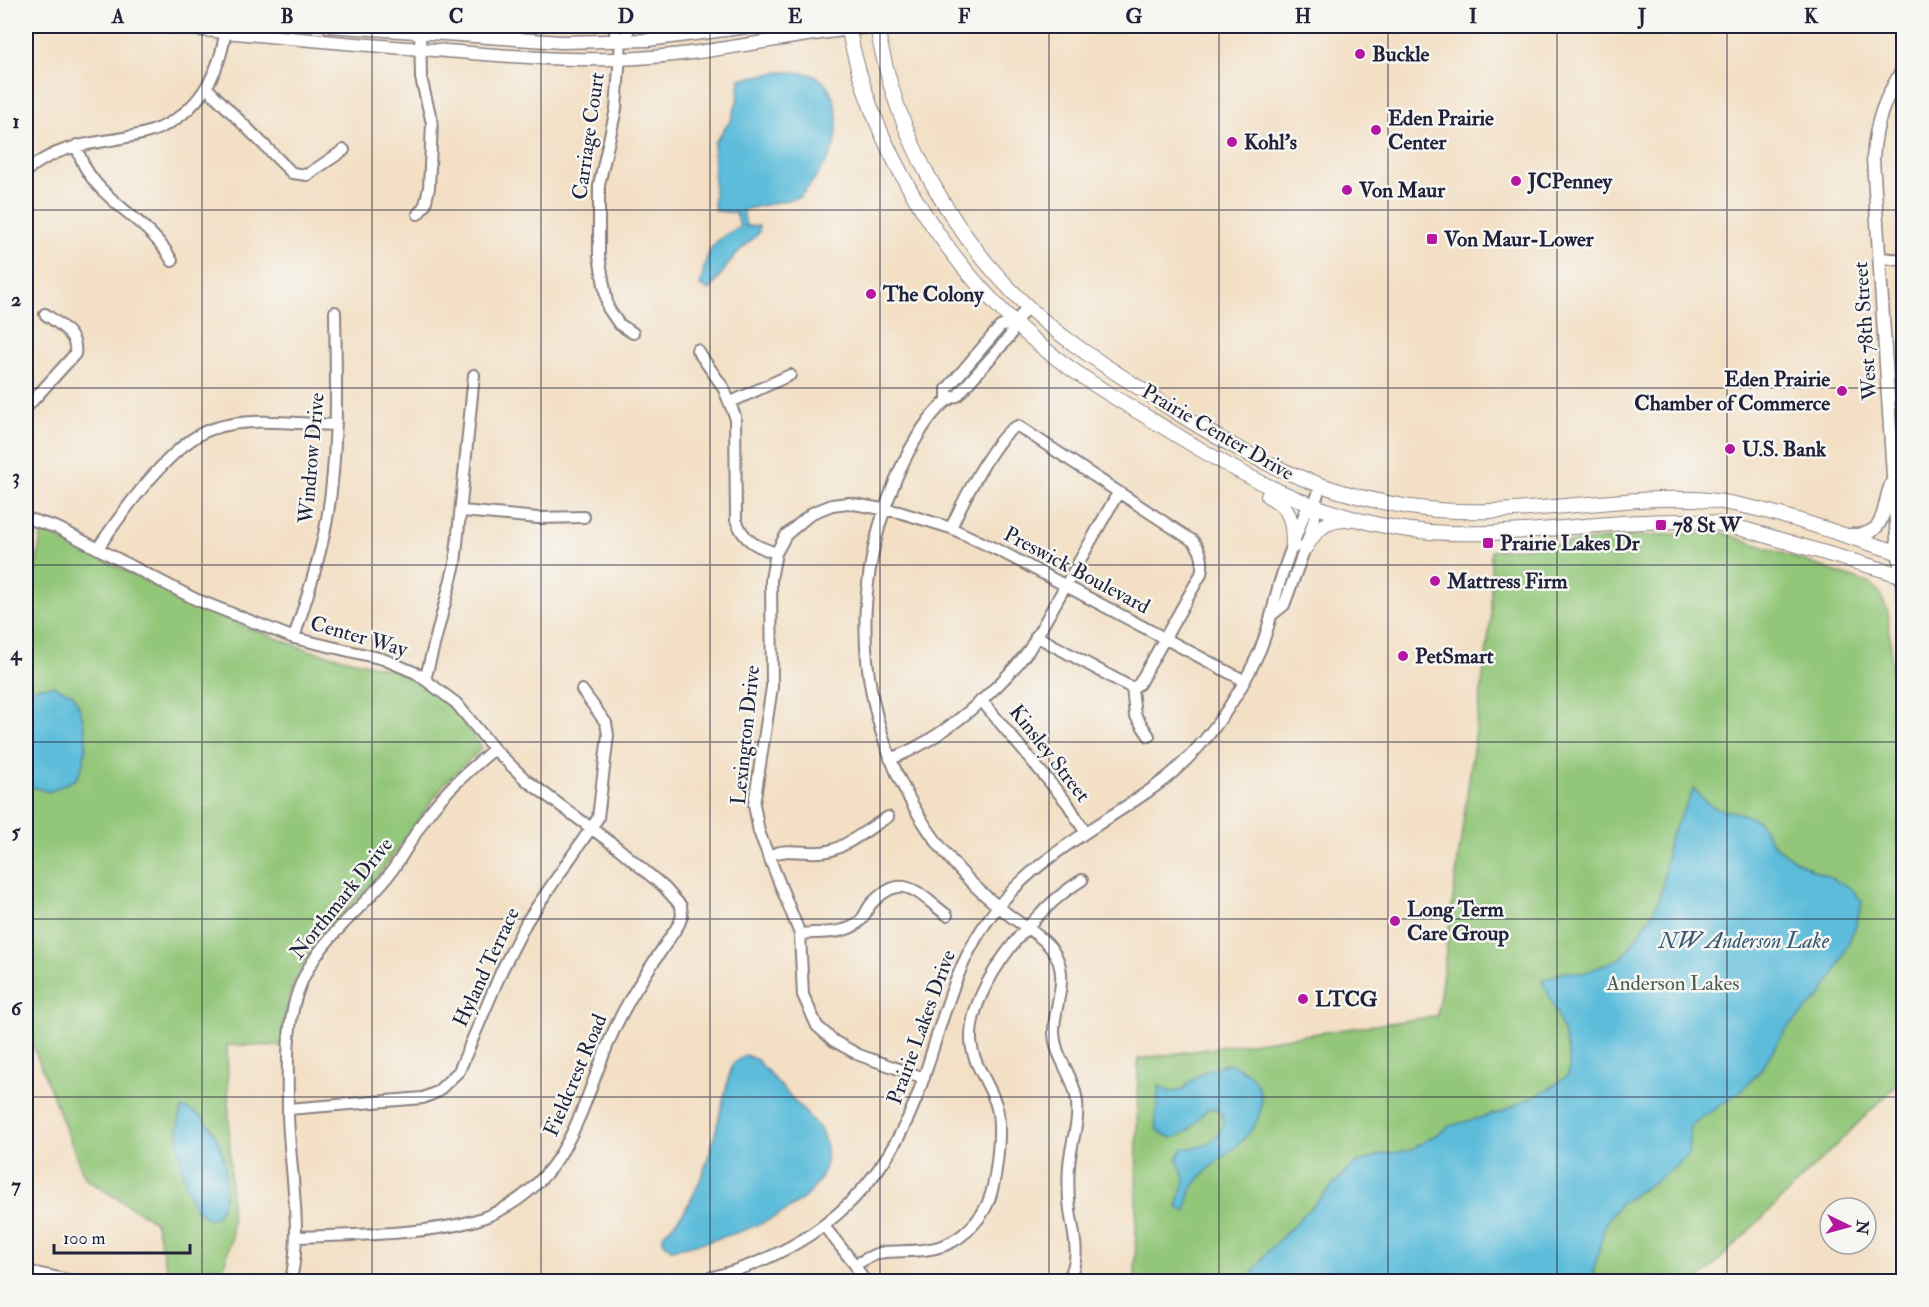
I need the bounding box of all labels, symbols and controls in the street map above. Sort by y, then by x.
text: A [111,4,125,29]
text: B [280,4,294,29]
text: C [449,4,463,29]
text: D [618,4,634,29]
text: E [788,4,803,29]
text: F [958,4,971,29]
text: G [1126,4,1143,29]
text: H [1295,4,1311,29]
text: I [1469,4,1477,29]
text: J [1637,4,1646,29]
text: K [1804,4,1819,29]
place label: Buckle [1372,41,1429,68]
marker: Buckle [1353,47,1367,61]
street label: Carriage Court [566,70,611,201]
place label: Eden Prairie Center [1388,105,1494,156]
text: 1 [12,109,20,134]
marker: Eden Prairie Center [1369,123,1383,137]
place label: Kohl's [1244,129,1297,156]
marker: Kohl's [1225,135,1239,149]
place label: JCPenney [1527,168,1613,195]
marker: JCPenney [1509,174,1523,188]
place label: Von Maur [1358,177,1446,204]
marker: Von Maur [1340,183,1354,197]
place label: Von Maur-Lower [1443,226,1595,253]
marker: Von Maur-Lower [1425,232,1439,246]
street label: West 78th Street [1847,260,1884,402]
place label: The Colony [882,281,984,308]
text: 2 [11,287,21,312]
marker: The Colony [864,287,878,301]
place label: Eden Prairie Chamber of Commerce [1634,366,1830,417]
street label: Prairie Center Drive [1137,378,1299,487]
marker: Eden Prairie Chamber of Commerce [1835,384,1849,398]
street label: Windrow Drive [292,391,331,526]
place label: U.S. Bank [1742,436,1827,463]
marker: U.S. Bank [1723,442,1737,456]
text: 3 [12,464,20,489]
place label: 78 St W [1673,512,1743,539]
marker: 78 St W [1654,518,1668,532]
street label: Preswick Boulevard [999,521,1155,621]
place label: Prairie Lakes Dr [1500,530,1641,557]
marker: Prairie Lakes Dr [1481,536,1495,550]
place label: Mattress Firm [1446,568,1568,595]
marker: Mattress Firm [1428,574,1442,588]
street label: Center Way [307,610,411,663]
text: 4 [10,641,23,666]
place label: PetSmart [1415,643,1494,670]
marker: PetSmart [1396,649,1410,663]
street label: Lexington Drive [725,664,766,806]
street label: Kinsley Street [1003,699,1096,808]
text: 5 [12,819,22,844]
street label: Northmark Drive [284,832,399,965]
place label: Long Term Care Group [1407,896,1509,947]
street label: Hyland Terrace [447,903,526,1031]
marker: Long Term Care Group [1388,914,1402,928]
water label: NW Anderson Lake [1658,927,1830,955]
street label: Prairie Lakes Drive [881,946,962,1108]
park label: Anderson Lakes [1605,970,1740,997]
place label: LTCG [1315,986,1378,1013]
marker: LTCG [1296,992,1310,1006]
text: 6 [11,996,23,1021]
street label: Fieldcrest Road [538,1009,614,1140]
text: 7 [11,1173,21,1198]
north arrow [1818,1196,1878,1256]
scale bar [54,1217,190,1255]
text: N [1851,1218,1873,1236]
text: 100 m [63,1227,106,1250]

